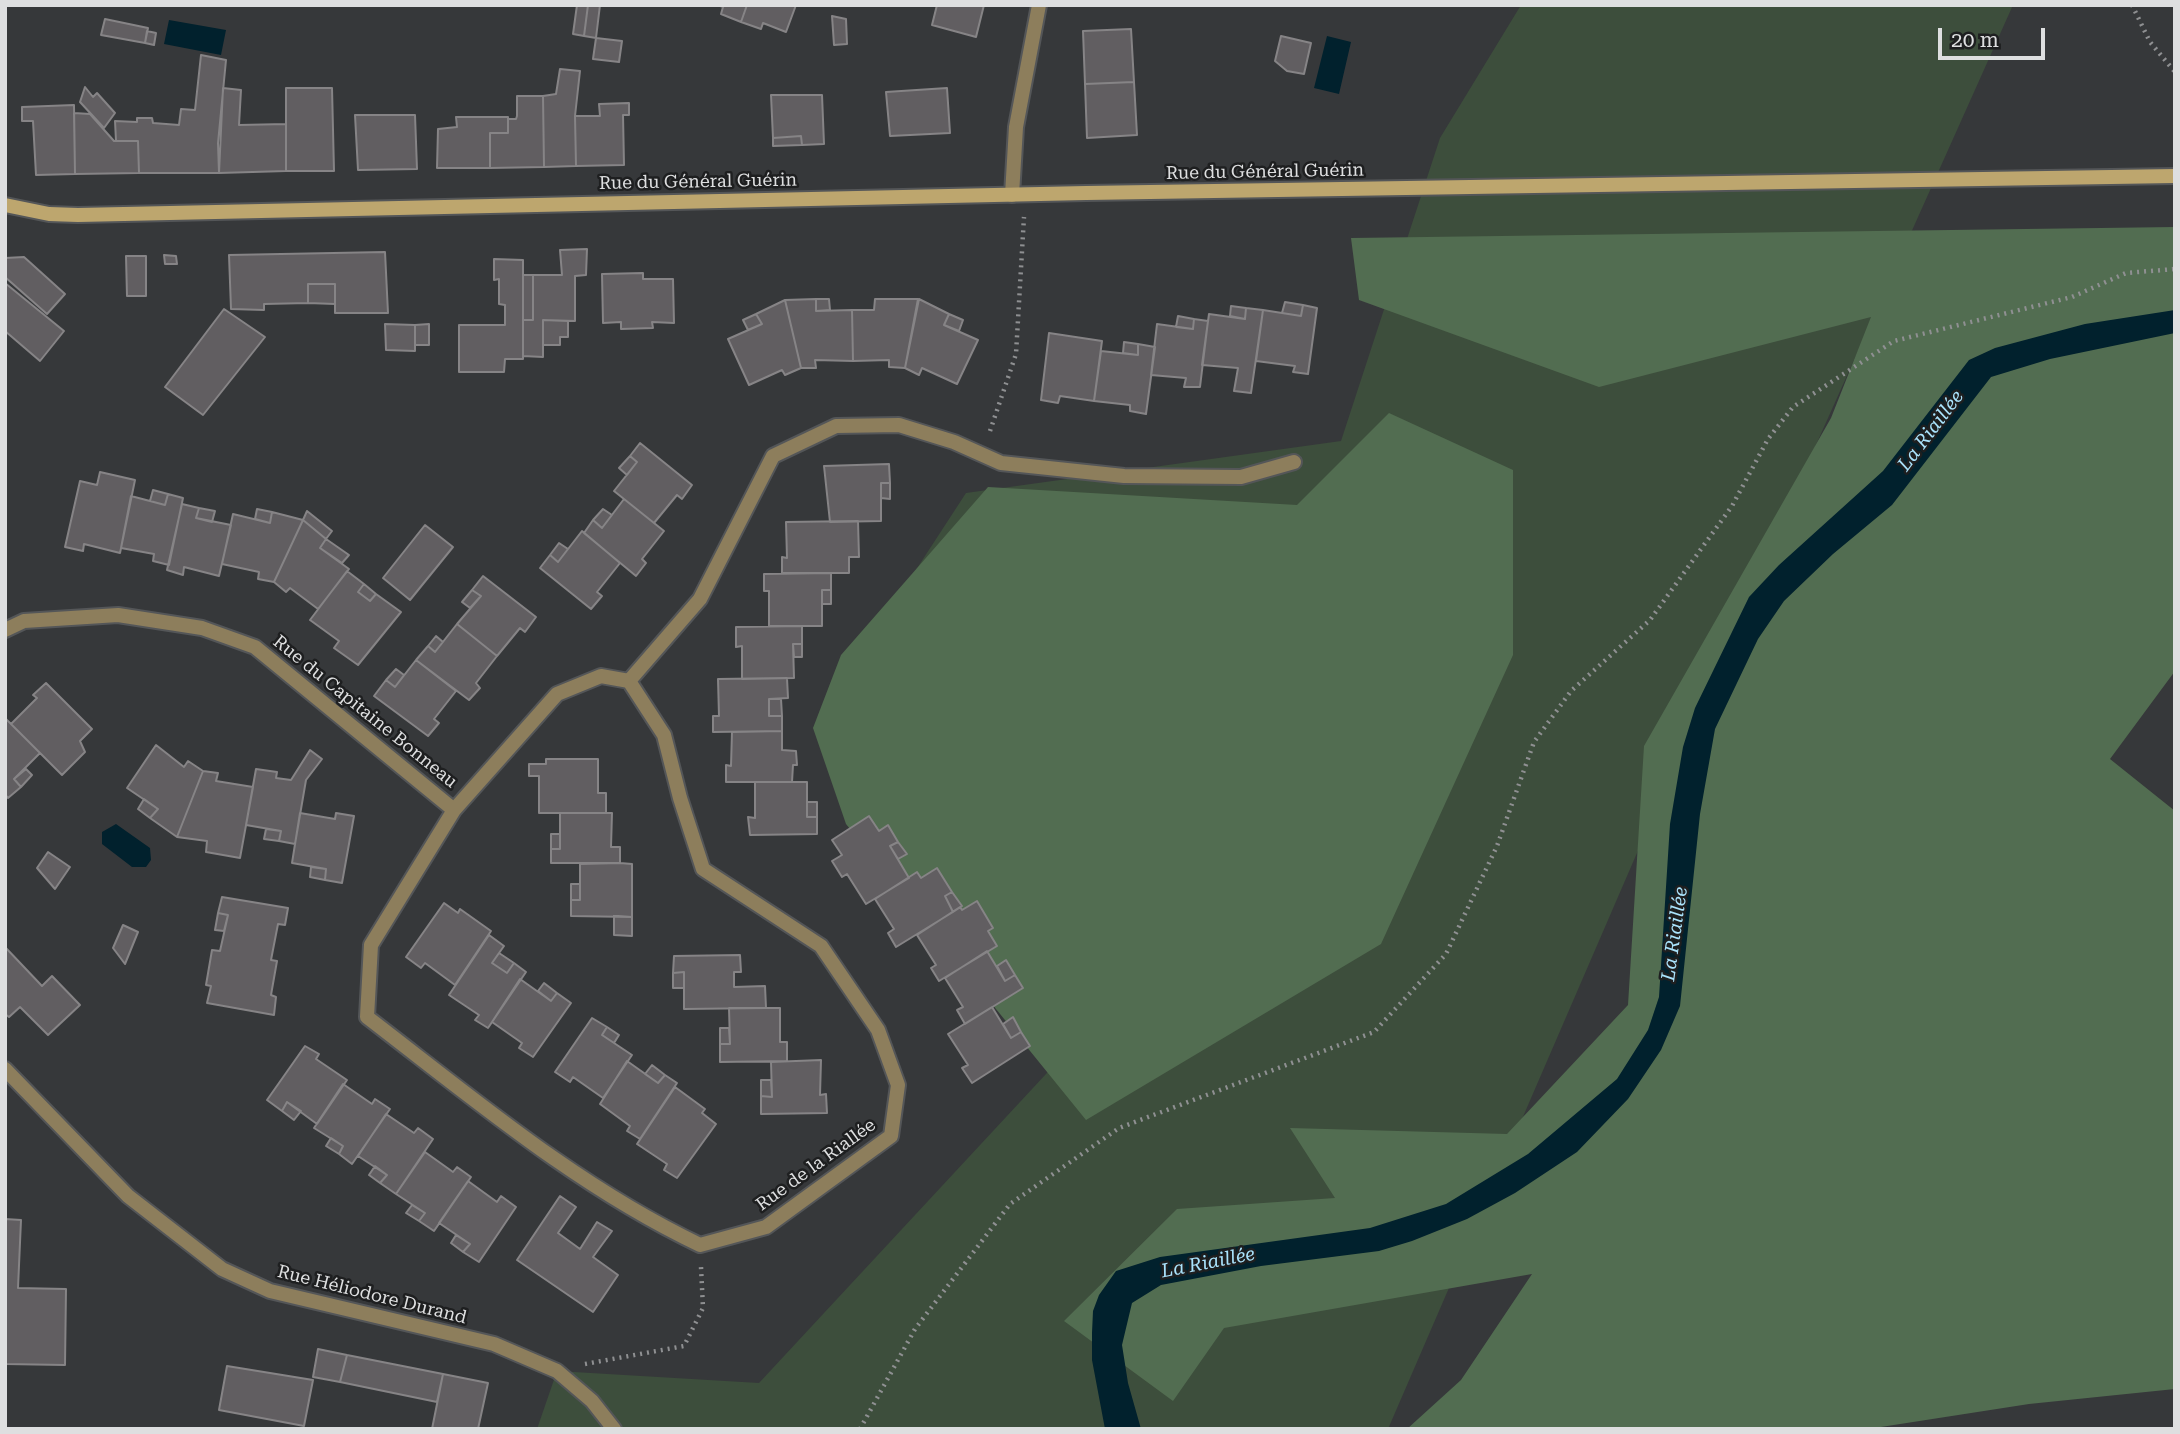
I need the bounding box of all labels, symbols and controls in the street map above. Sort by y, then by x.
scale bar [1942,14,2049,58]
text: 20 m [1951,28,1999,52]
street label: Rue du Général Guérin [1166,159,1364,185]
street label: Rue du Général Guérin [599,169,797,195]
water label: La Riaillée [1893,386,1969,476]
street label: Rue du Capitaine Bonneau [269,631,461,793]
water label: La Riaillée [1657,885,1693,983]
street label: Rue de la Riallée [752,1114,880,1216]
water label: La Riaillée [1159,1243,1257,1283]
street label: Rue Héliodore Durand [275,1261,469,1329]

